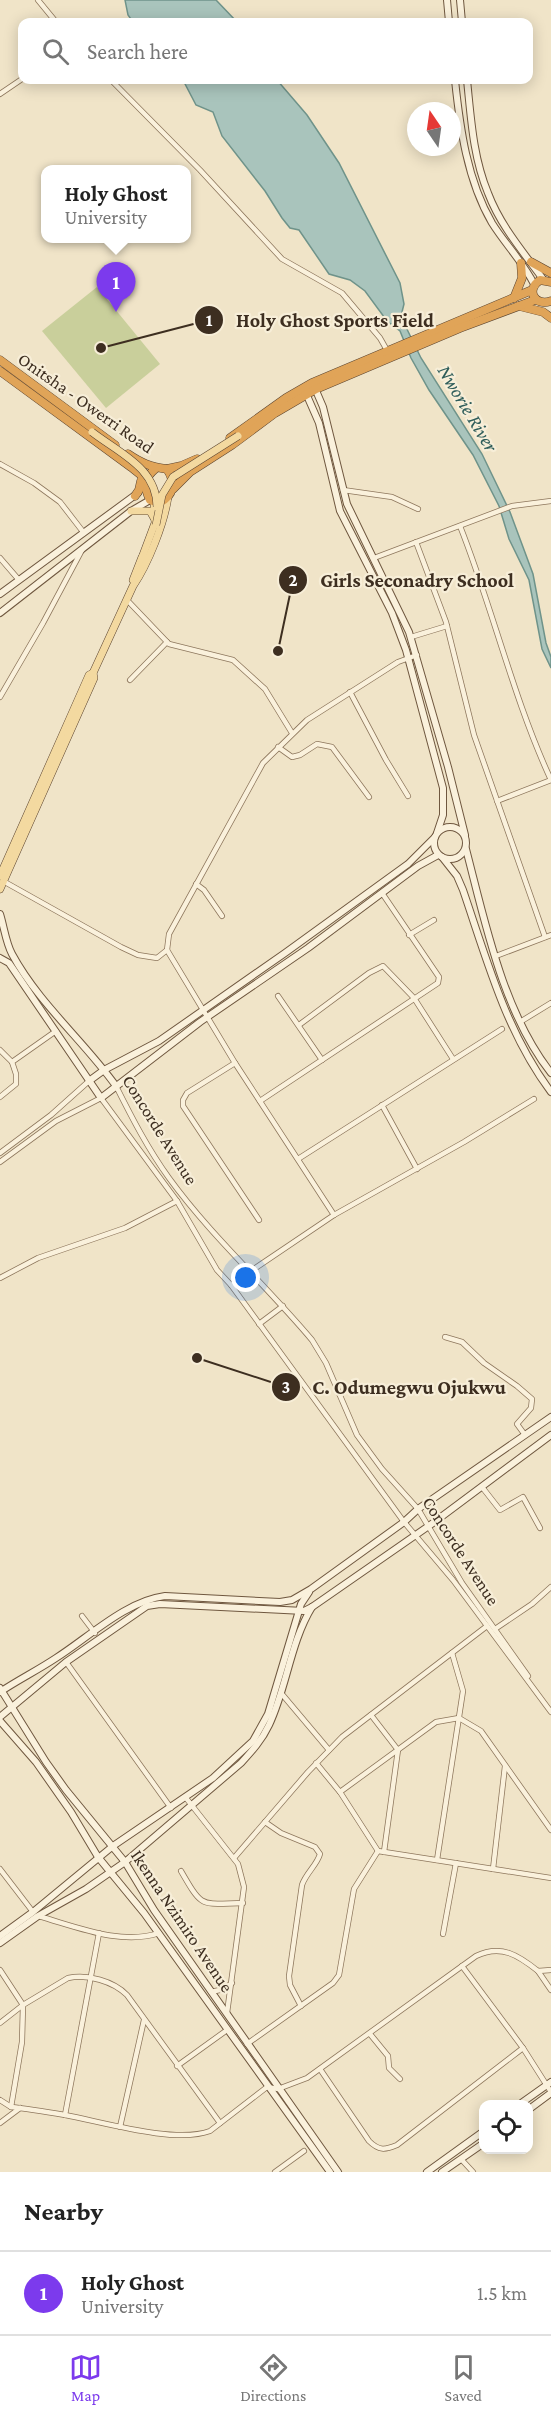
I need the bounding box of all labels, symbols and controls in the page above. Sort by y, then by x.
search box [18,18,533,84]
icon: search [39,35,72,68]
text: Search here [87,39,188,64]
north arrow [407,102,461,156]
popup [41,165,191,243]
text: Holy Ghost [64,181,168,206]
text: University [64,206,147,228]
pin: 1 [96,262,136,312]
callout: Holy Ghost Sports Field [194,301,446,339]
text: Holy Ghost Sports Field [236,309,434,331]
text: 1 [206,310,213,330]
street label: Onitsha - Owerri Road [14,349,158,458]
water label: Nworie River [434,361,503,456]
callout: Girls Seconadry School [278,561,526,599]
text: Girls Seconadry School [320,569,514,591]
text: 2 [288,570,298,590]
street label: Concorde Avenue [118,1072,202,1188]
your location [231,1263,260,1292]
callout: C. Odumegwu Ojukwu [271,1368,518,1406]
text: C. Odumegwu Ojukwu [312,1376,507,1399]
text: 3 [282,1377,290,1397]
street label: Concorde Avenue [419,1493,504,1609]
street label: Ikenna Nzimiro Avenue [127,1846,237,1996]
map controls [479,2100,533,2154]
button: locate [479,2100,533,2154]
text: Nearby [24,2197,103,2226]
text: Holy Ghost [81,2270,184,2295]
text: 1 [40,2282,47,2304]
text: 1.5 km [477,2282,527,2304]
text: University [81,2295,164,2317]
tab: Map [69,2351,102,2404]
tab: Directions [240,2351,306,2404]
tab: Saved [444,2351,482,2404]

